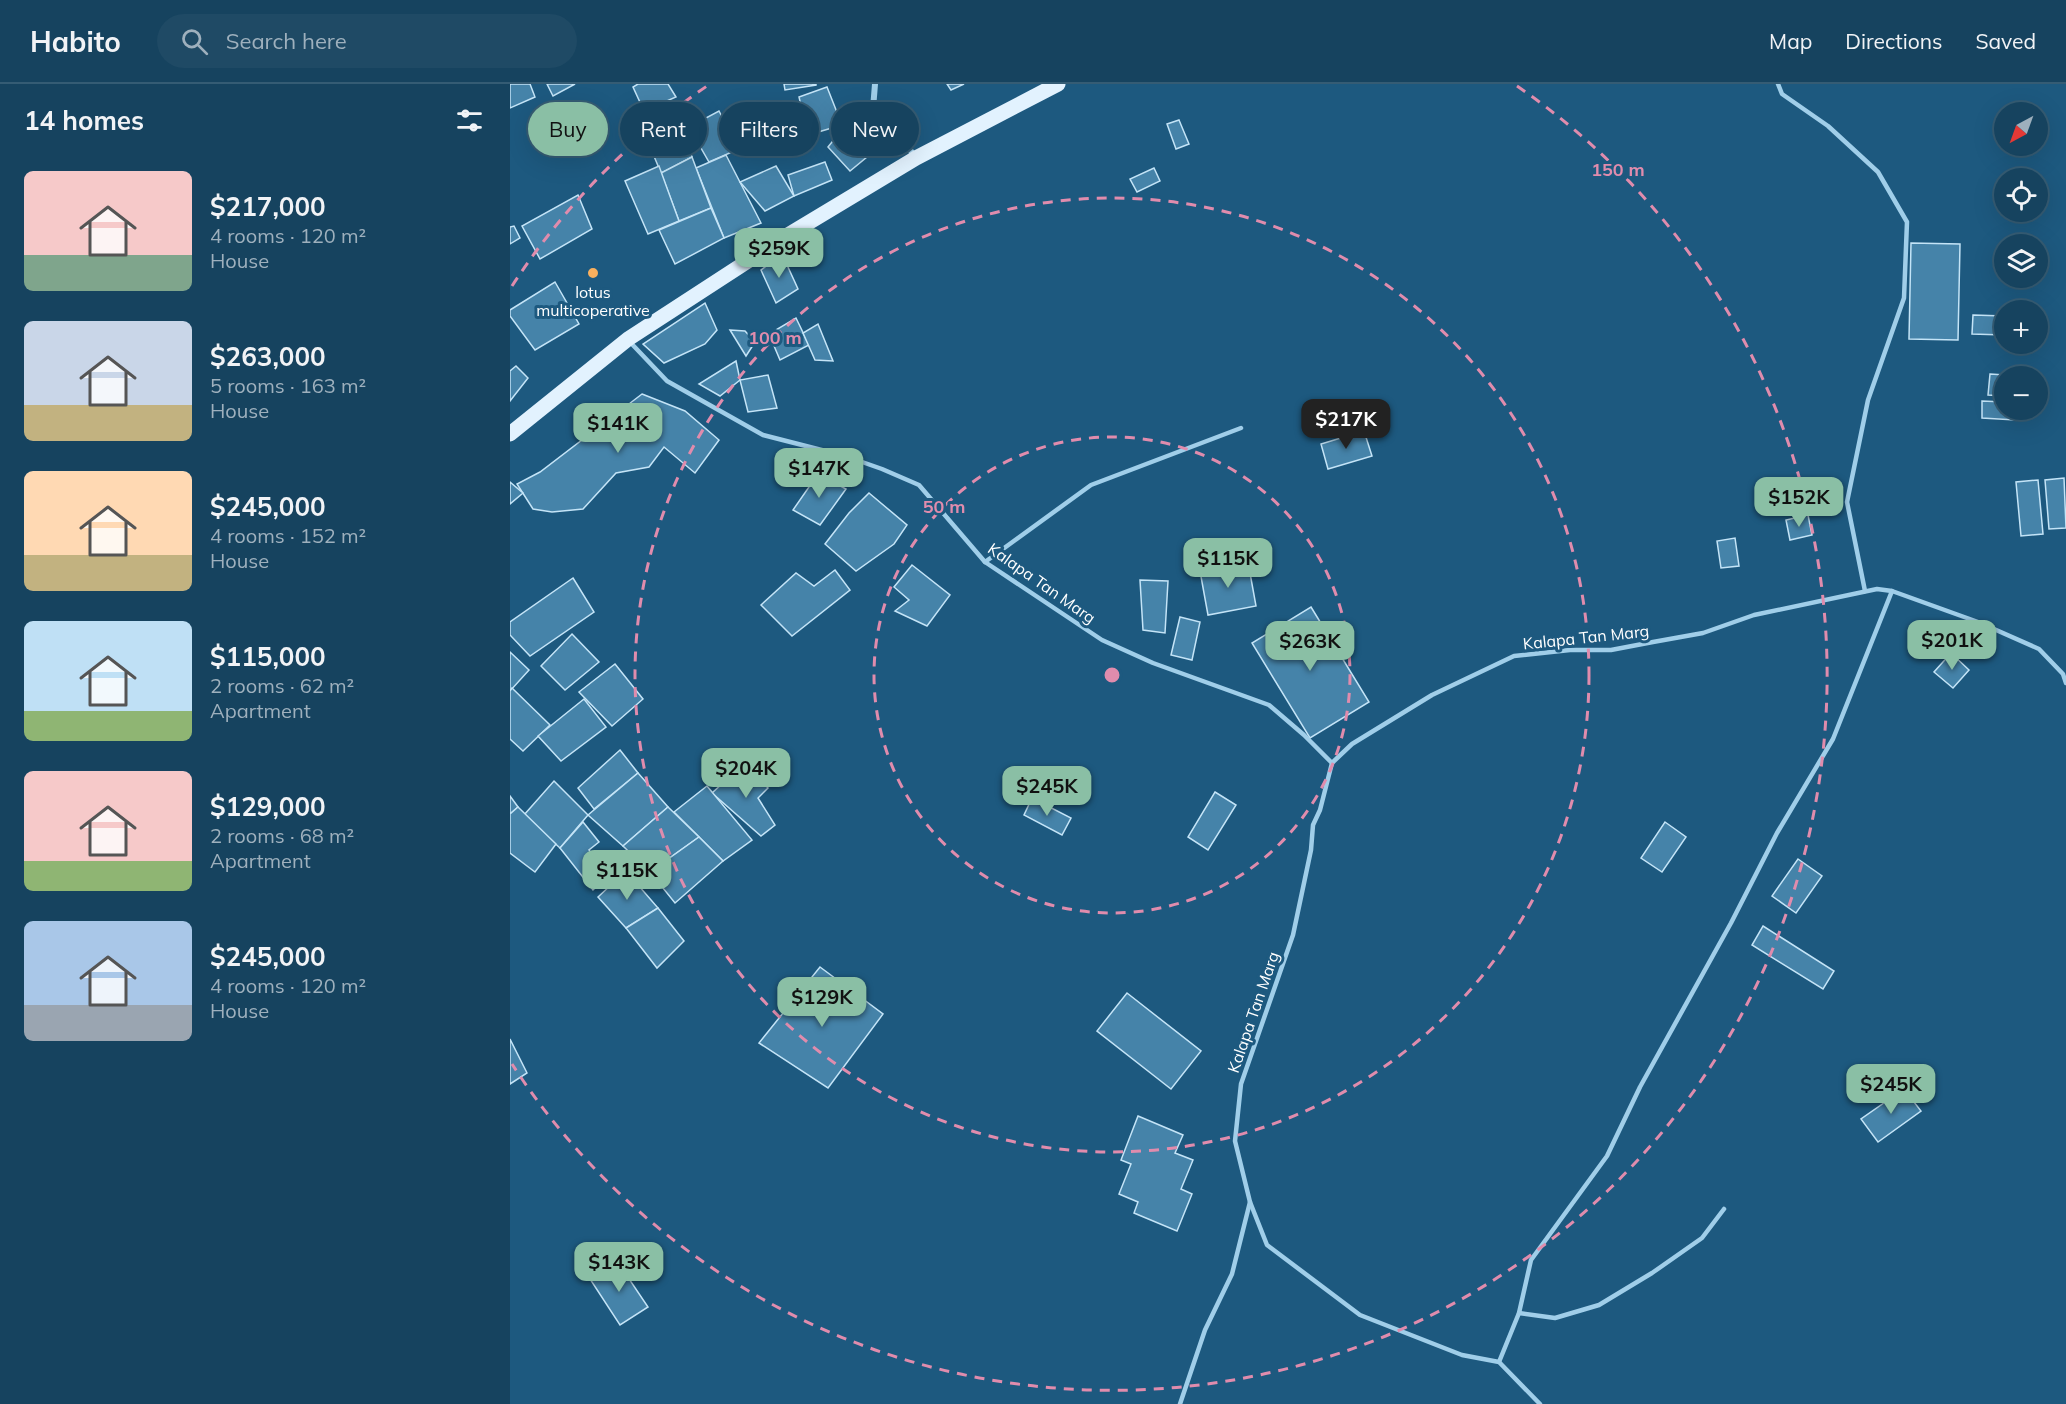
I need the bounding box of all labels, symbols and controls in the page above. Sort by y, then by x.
search box [157,14,577,68]
text: Habito [30,24,121,59]
icon: search [178,25,211,58]
text: Search here [226,27,347,55]
text: Map [1769,28,1812,54]
text: Directions [1845,28,1942,54]
text: Saved [1975,28,2036,54]
chip: Buy [528,102,608,156]
chip: Rent [620,102,707,156]
chip: Filters [719,102,819,156]
chip: New [831,102,919,156]
north arrow [1994,102,2048,156]
map controls [1994,102,2048,420]
text: 14 homes [24,104,144,137]
icon: filters [453,104,486,137]
text: 150 m [1591,158,1645,181]
button: locate [1994,168,2048,222]
text: $217,000 [210,190,326,223]
icon: home [72,195,144,267]
text: 4 rooms · 120 m² [210,223,366,248]
pin: $259K [737,228,821,279]
button: layers [1994,234,2048,288]
text: $259K [748,235,810,260]
text: House [210,248,269,273]
marker: lotus multicoperative [586,266,600,280]
place label: lotus multicoperative [536,282,650,320]
button: + [1994,300,2048,354]
text: 100 m [748,326,802,349]
text: $263,000 [210,340,326,373]
icon: home [72,345,144,417]
button: − [1994,366,2048,420]
text: 5 rooms · 163 m² [210,373,366,398]
text: House [210,398,269,423]
pin: $217K [1304,399,1388,450]
pin: $141K [576,403,660,454]
text: $217K [1315,406,1377,431]
text: $141K [587,410,649,435]
pin: $147K [777,448,861,499]
text: $147K [788,455,850,480]
pin: $152K [1757,477,1841,528]
text: $152K [1768,484,1830,509]
text: $245,000 [210,490,326,523]
icon: home [72,495,144,567]
text: 50 m [923,495,965,518]
text: 4 rooms · 152 m² [210,523,366,548]
street label: Kalapa Tan Marg [984,538,1100,628]
pin: $115K [1186,538,1270,589]
text: $115K [1197,545,1259,570]
text: House [210,548,269,573]
street label: Kalapa Tan Marg [1522,620,1650,654]
pin: $201K [1910,620,1994,671]
pin: $263K [1268,621,1352,672]
text: $201K [1921,627,1983,652]
text: $263K [1279,628,1341,653]
text: $115,000 [210,640,326,673]
icon: home [72,645,144,717]
centre of rings [1102,665,1122,685]
text: 2 rooms · 62 m² [210,673,354,698]
text: Apartment [210,698,311,723]
pin: $204K [704,748,788,799]
text: $204K [715,755,777,780]
pin: $245K [1005,766,1089,817]
text: $245K [1016,773,1078,798]
text: $129,000 [210,790,326,823]
icon: home [72,795,144,867]
text: 2 rooms · 68 m² [210,823,354,848]
text: Apartment [210,848,311,873]
pin: $115K [585,850,669,901]
text: $115K [596,857,658,882]
text: $245,000 [210,940,326,973]
icon: home [72,945,144,1017]
street label: Kalapa Tan Marg [1223,949,1283,1075]
text: 4 rooms · 120 m² [210,973,366,998]
pin: $129K [780,977,864,1028]
text: $129K [791,984,853,1009]
text: House [210,998,269,1023]
pin: $245K [1849,1064,1933,1115]
text: $245K [1860,1071,1922,1096]
pin: $143K [577,1242,661,1293]
text: $143K [588,1249,650,1274]

